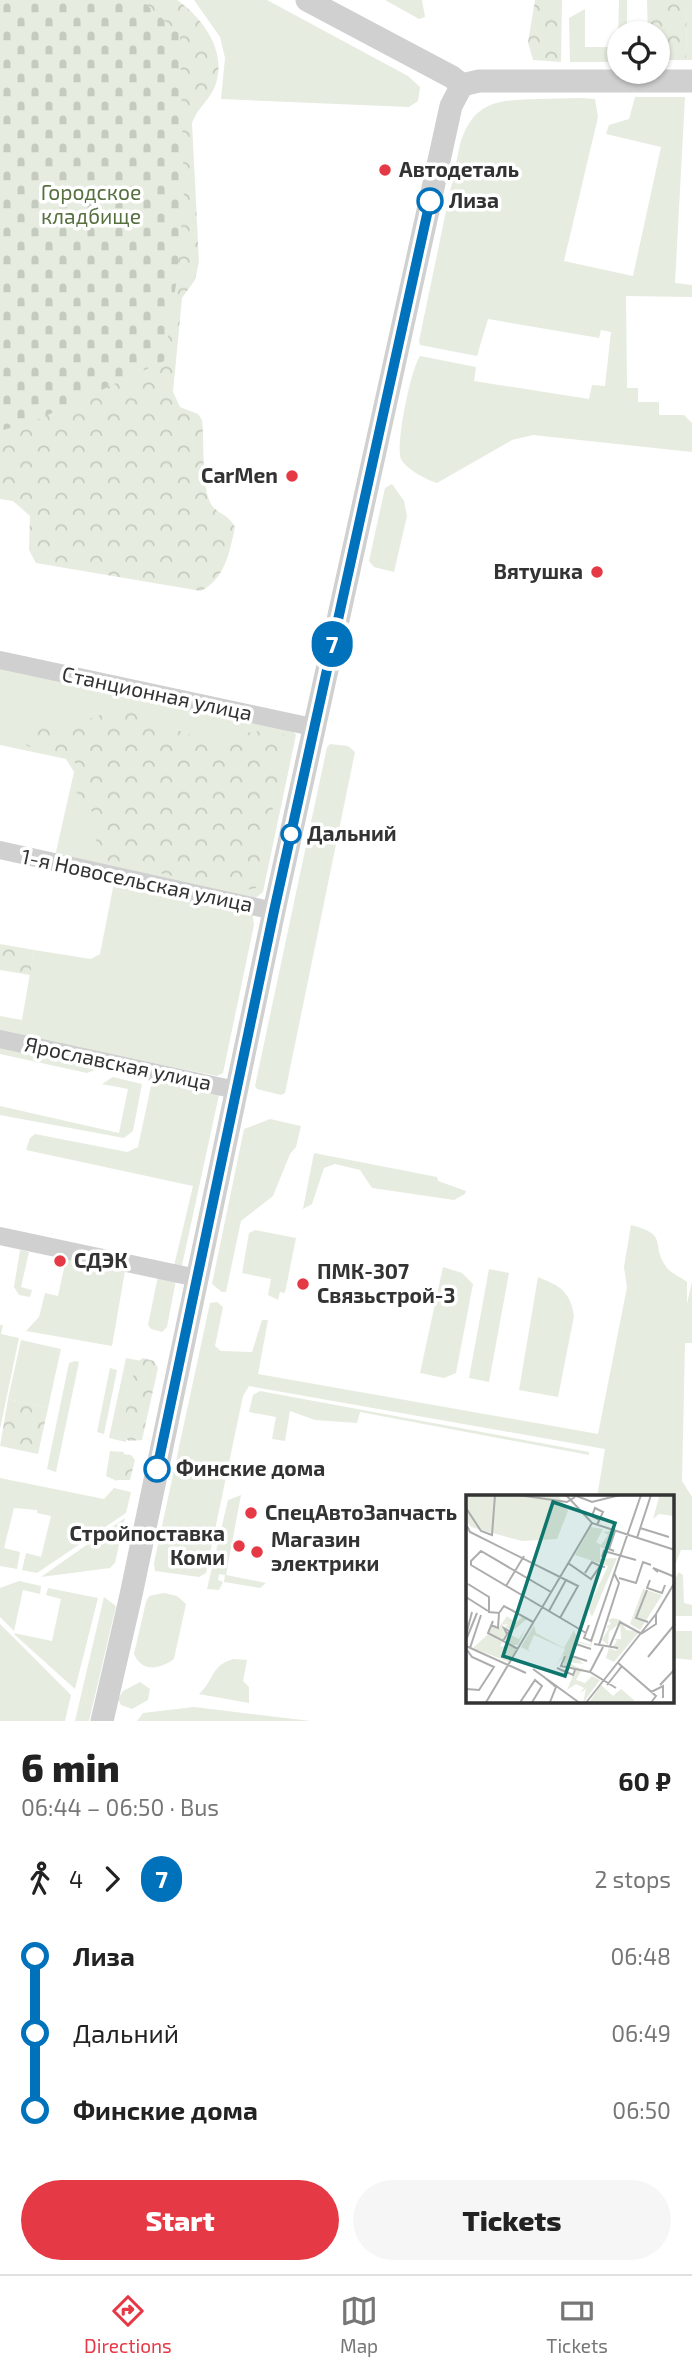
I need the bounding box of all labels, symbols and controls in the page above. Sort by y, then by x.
map controls [607,21,670,84]
button: locate [607,21,670,84]
place label: Автодеталь [399,156,519,181]
marker: Автодеталь [377,162,393,178]
park label: Городское кладбище [41,179,141,228]
place label: Лиза [449,187,499,212]
marker: Лиза [417,188,443,214]
place label: CarMen [201,462,278,487]
marker: CarMen [284,468,300,484]
place label: Вятушка [493,558,583,583]
marker: Вятушка [589,564,605,580]
line badge: 7 [309,621,355,667]
text: 7 [326,629,338,658]
street label: Станционная улица [60,660,255,726]
place label: Дальний [307,820,397,845]
marker: Дальний [281,824,301,844]
street label: 1-я Новосельская улица [19,843,255,917]
street label: Ярославская улица [22,1031,214,1096]
place label: СДЭК [74,1247,128,1272]
marker: СДЭК [52,1253,68,1269]
place label: ПМК-307 Связьстрой-3 [317,1258,455,1307]
marker: ПМК-307 Связьстрой-3 [295,1276,311,1292]
place label: Финские дома [176,1455,325,1480]
marker: Финские дома [144,1456,170,1482]
inset map [466,1495,674,1703]
place label: СпецАвтоЗапчасть [265,1499,457,1524]
marker: СпецАвтоЗапчасть [243,1505,259,1521]
place label: Стройпоставка Коми [70,1520,225,1569]
place label: Магазин электрики [271,1526,379,1575]
marker: Стройпоставка Коми [231,1538,247,1554]
marker: Магазин электрики [249,1544,265,1560]
text: 6 min [21,1744,120,1790]
text: 60 ₽ [618,1765,671,1796]
text: 06:44 – 06:50 · Bus [21,1793,219,1821]
icon: walk [21,1860,59,1898]
icon: forward [93,1860,131,1898]
text: 7 [155,1864,168,1893]
text: 4 [69,1865,83,1893]
text: 2 stops [594,1865,671,1893]
text: Лиза [73,1940,135,1971]
text: 06:48 [610,1942,671,1970]
text: Дальний [73,2017,179,2048]
text: 06:49 [611,2019,671,2047]
text: Финские дома [73,2094,258,2125]
text: 06:50 [612,2096,671,2124]
button: Start [21,2180,339,2260]
button: Tickets [353,2180,671,2260]
tab: Directions [84,2292,172,2357]
tab: Map [340,2292,378,2357]
tab: Tickets [546,2292,608,2357]

